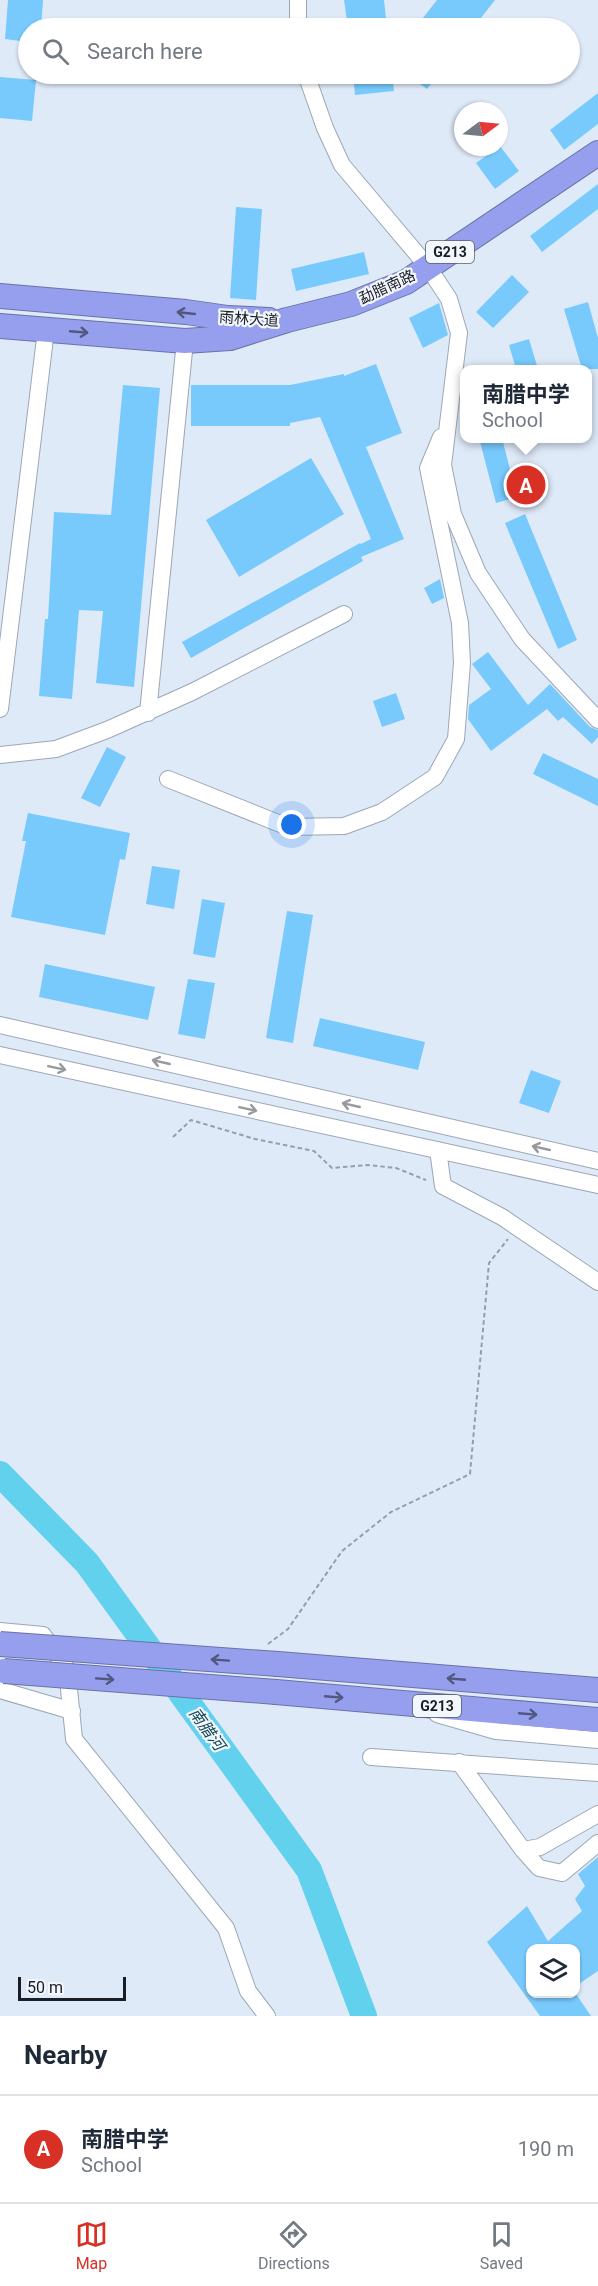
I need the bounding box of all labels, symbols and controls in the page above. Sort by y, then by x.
search box [18,18,580,84]
icon: search [39,35,72,68]
text: Search here [87,39,203,64]
north arrow [454,102,508,156]
road number: G213 [426,241,474,263]
street label: 勐腊南路 [356,266,418,308]
one-way arrow [177,307,197,318]
street label: 雨林大道 [218,308,280,330]
one-way arrow [69,327,89,338]
popup [460,365,592,443]
text: 南腊中学 [482,382,570,407]
text: School [482,408,543,432]
pin: A [506,462,546,508]
your location [277,810,306,839]
one-way arrow [151,1055,170,1067]
one-way arrow [47,1063,66,1074]
one-way arrow [341,1098,360,1110]
one-way arrow [237,1104,257,1115]
one-way arrow [532,1141,551,1153]
one-way arrow [211,1654,231,1665]
one-way arrow [94,1673,114,1684]
one-way arrow [446,1673,466,1684]
one-way arrow [324,1692,344,1703]
road number: G213 [413,1695,461,1717]
water label: 南腊河 [185,1704,231,1756]
one-way arrow [518,1709,538,1720]
map controls [526,1944,580,1998]
button: layers [526,1944,580,1998]
scale bar [18,1974,126,2002]
text: 50 m [27,1978,63,1997]
text: Nearby [24,2040,107,2070]
text: 南腊中学 [81,2127,169,2152]
text: A [37,2137,50,2161]
text: 190 m [518,2137,574,2161]
text: School [81,2153,142,2177]
tab: Map [75,2218,108,2273]
tab: Directions [258,2218,330,2273]
tab: Saved [480,2218,523,2273]

